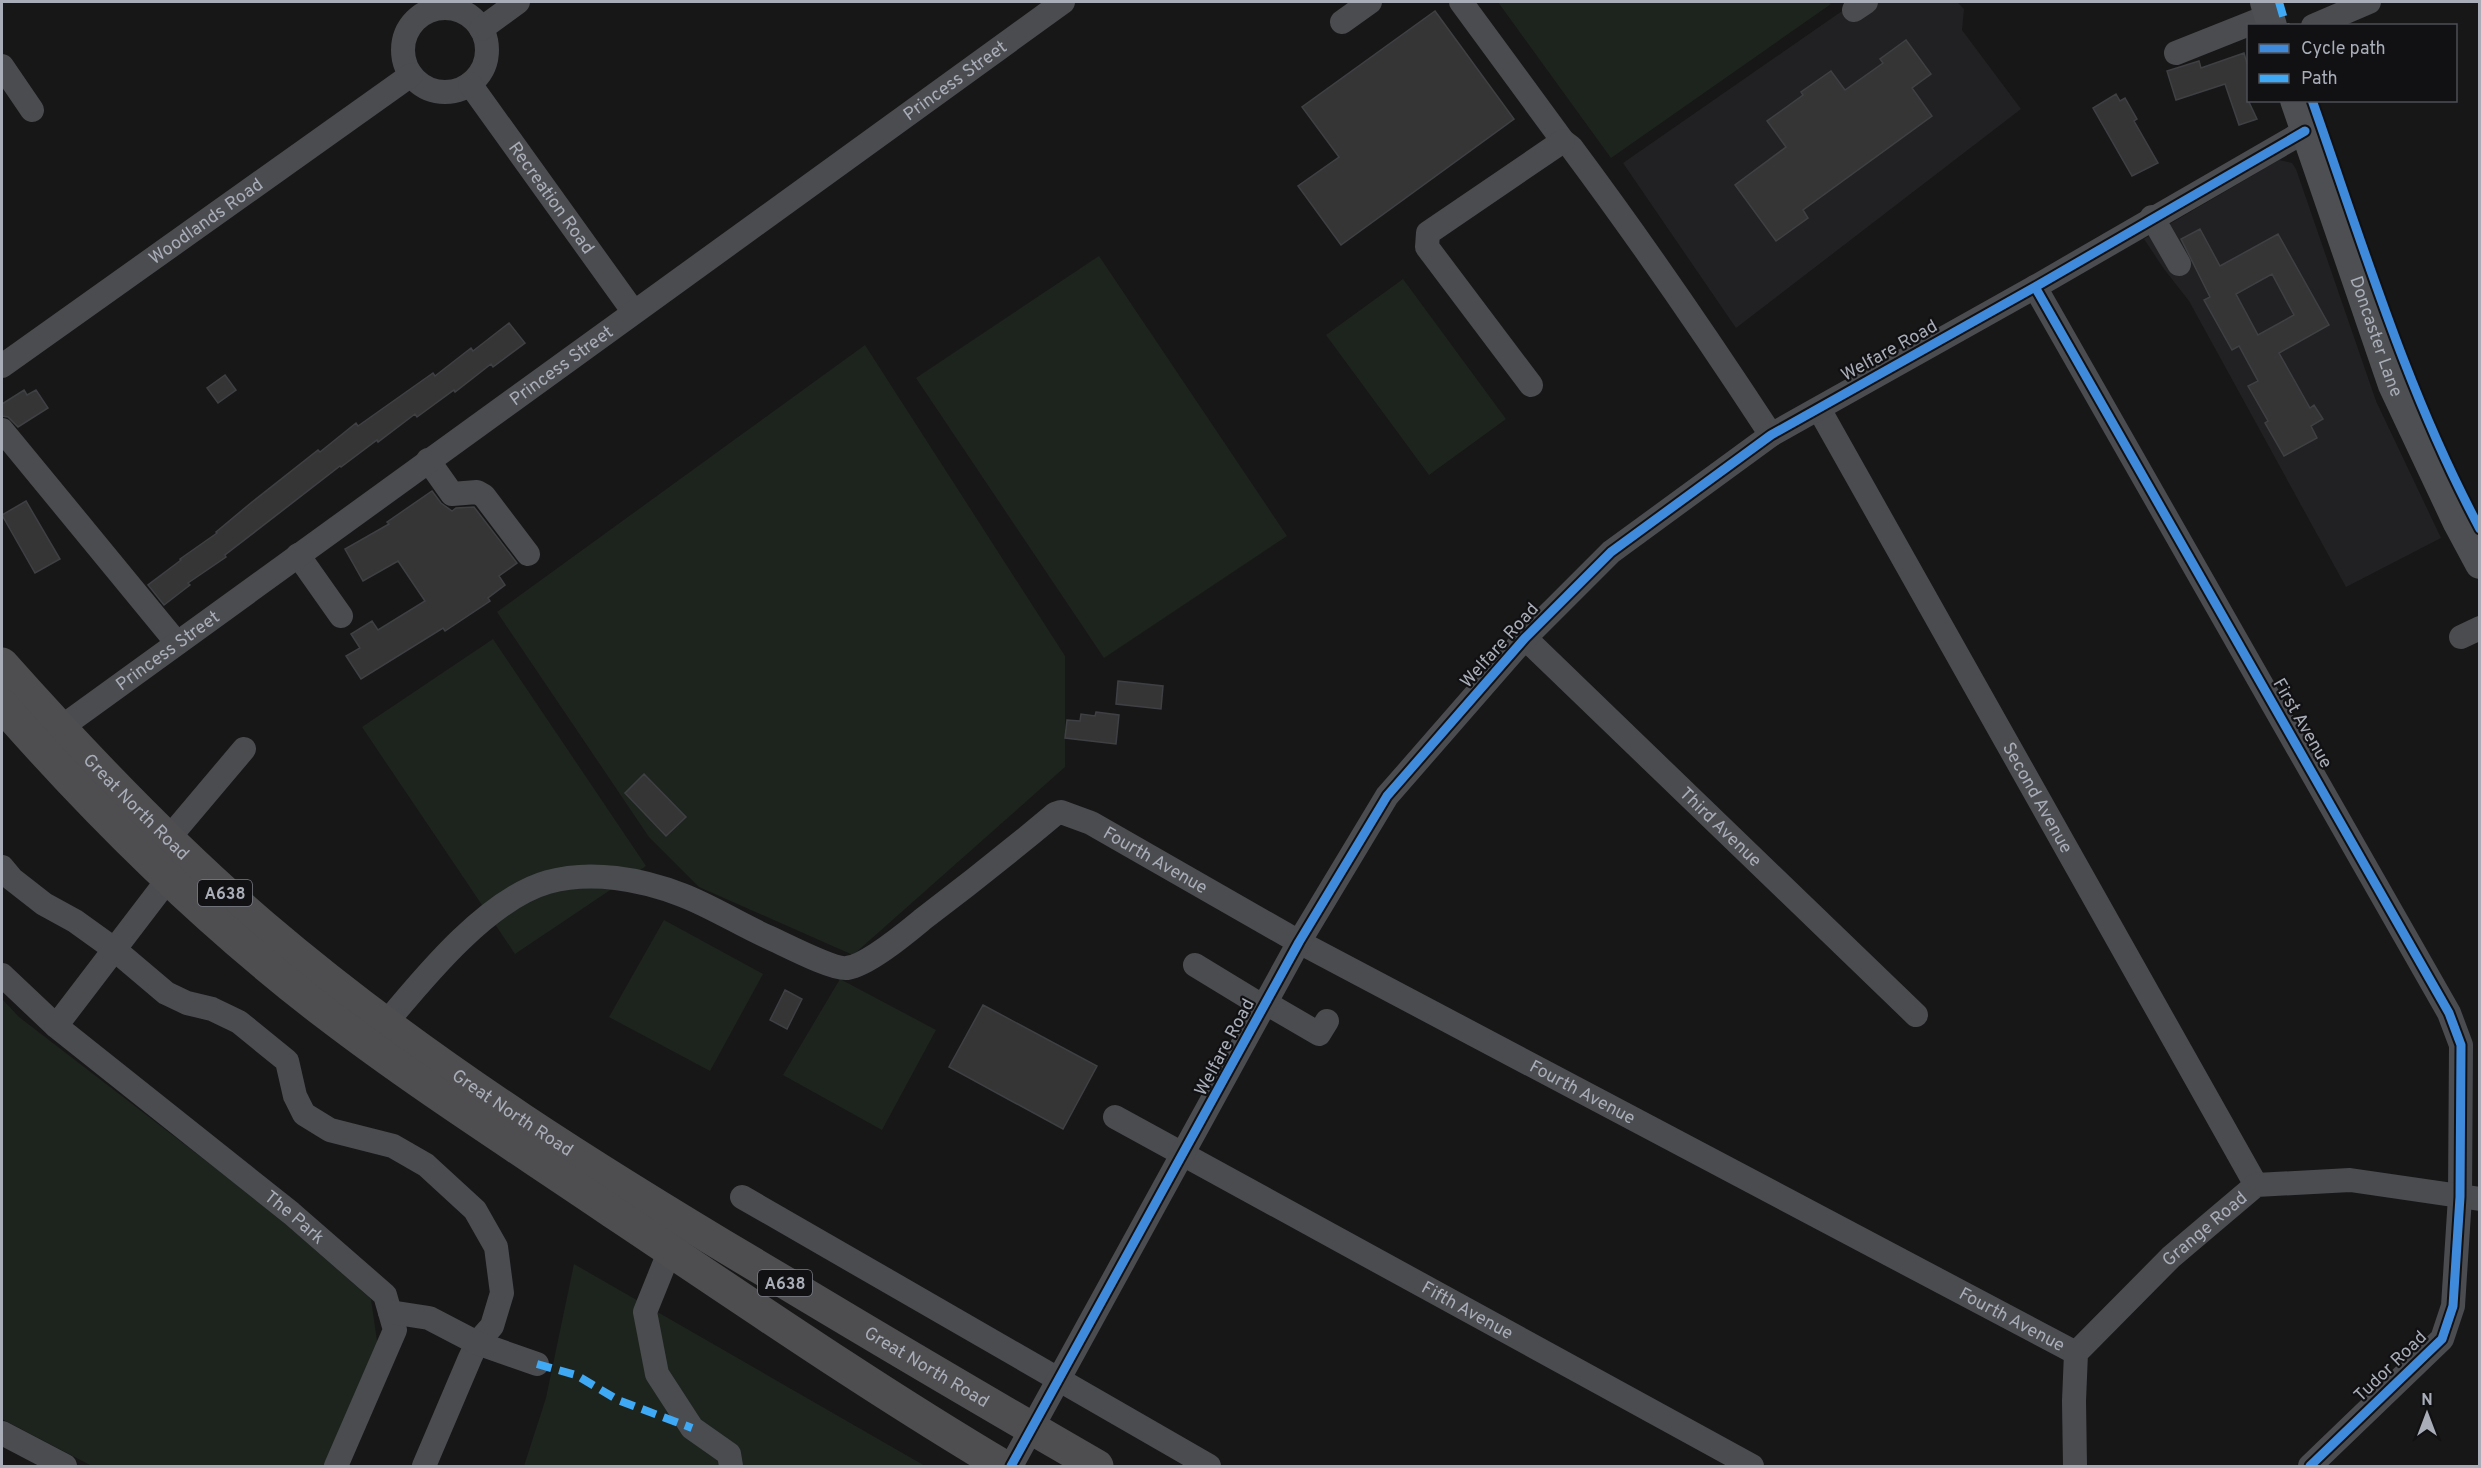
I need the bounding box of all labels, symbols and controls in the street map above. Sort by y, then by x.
legend [2247,24,2457,102]
street label: Princess Street [899,36,1012,127]
text: Cycle path [2301,38,2386,61]
text: Path [2301,68,2338,91]
street label: Recreation Road [502,138,599,259]
street label: Woodlands Road [145,174,268,271]
street label: Doncaster Lane [2343,273,2407,401]
street label: Welfare Road [1837,315,1942,387]
street label: Princess Street [506,321,618,412]
street label: Welfare Road [1456,599,1544,693]
street label: Princess Street [112,606,225,697]
street label: First Avenue [2267,675,2337,773]
street label: Second Avenue [1996,739,2077,858]
street label: Great North Road [77,749,193,866]
street label: Third Avenue [1674,783,1766,873]
street label: Fourth Avenue [1099,822,1211,900]
road number: A638 [198,880,252,906]
street label: Welfare Road [1190,995,1261,1100]
street label: Fourth Avenue [1525,1056,1639,1131]
street label: Great North Road [447,1065,577,1163]
street label: The Park [259,1186,329,1250]
street label: Grange Road [2158,1187,2253,1272]
road number: A638 [758,1270,812,1296]
street label: Fifth Avenue [1417,1277,1517,1346]
street label: Fourth Avenue [1955,1283,2068,1358]
street label: Great North Road [859,1322,993,1414]
street label: Tudor Road [2350,1327,2432,1408]
north arrow [2397,1384,2457,1444]
text: N [2421,1391,2433,1411]

